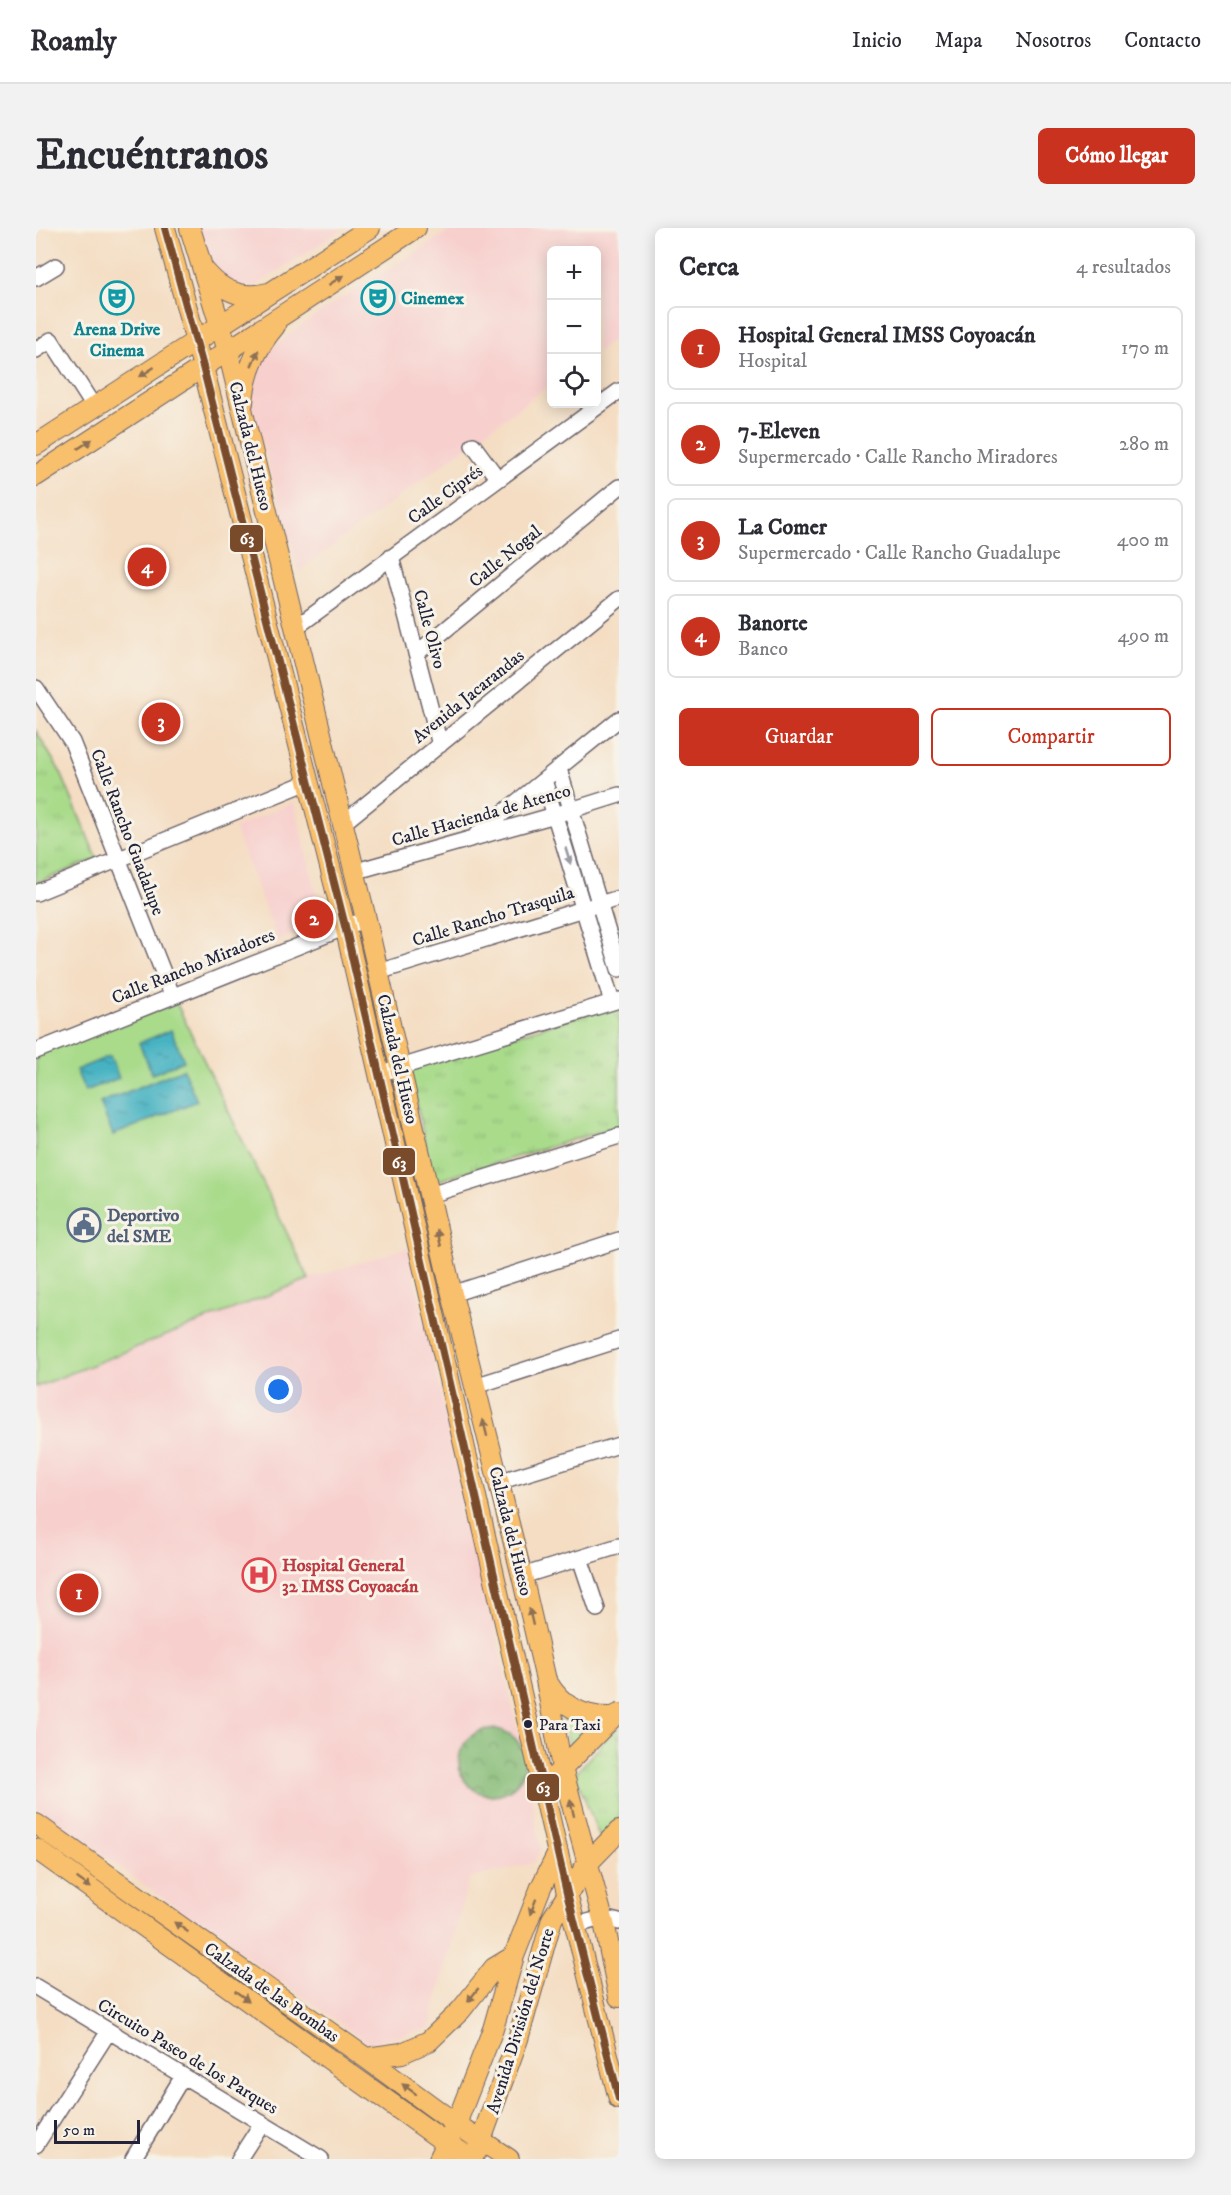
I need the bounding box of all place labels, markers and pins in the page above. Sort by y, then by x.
theatre icon: Arena Drive Cinema [99,280,135,316]
theatre icon: Cinemex [360,280,396,316]
place label: Cinemex [401,288,464,310]
place label: Arena Drive Cinema [73,319,161,362]
pin: 4 [128,544,166,590]
pin: 3 [142,700,180,744]
pin: 2 [294,896,334,942]
place label: Deportivo del SME [107,1205,180,1248]
public building icon: Deportivo del SME [66,1207,102,1243]
place label: Hospital General 32 IMSS Coyoacán [282,1555,419,1598]
hospital icon: Hospital General 32 IMSS Coyoacán [241,1557,277,1593]
pin: 1 [60,1570,99,1616]
place label: Para Taxi [539,1715,601,1735]
marker: Para Taxi [522,1718,534,1730]

